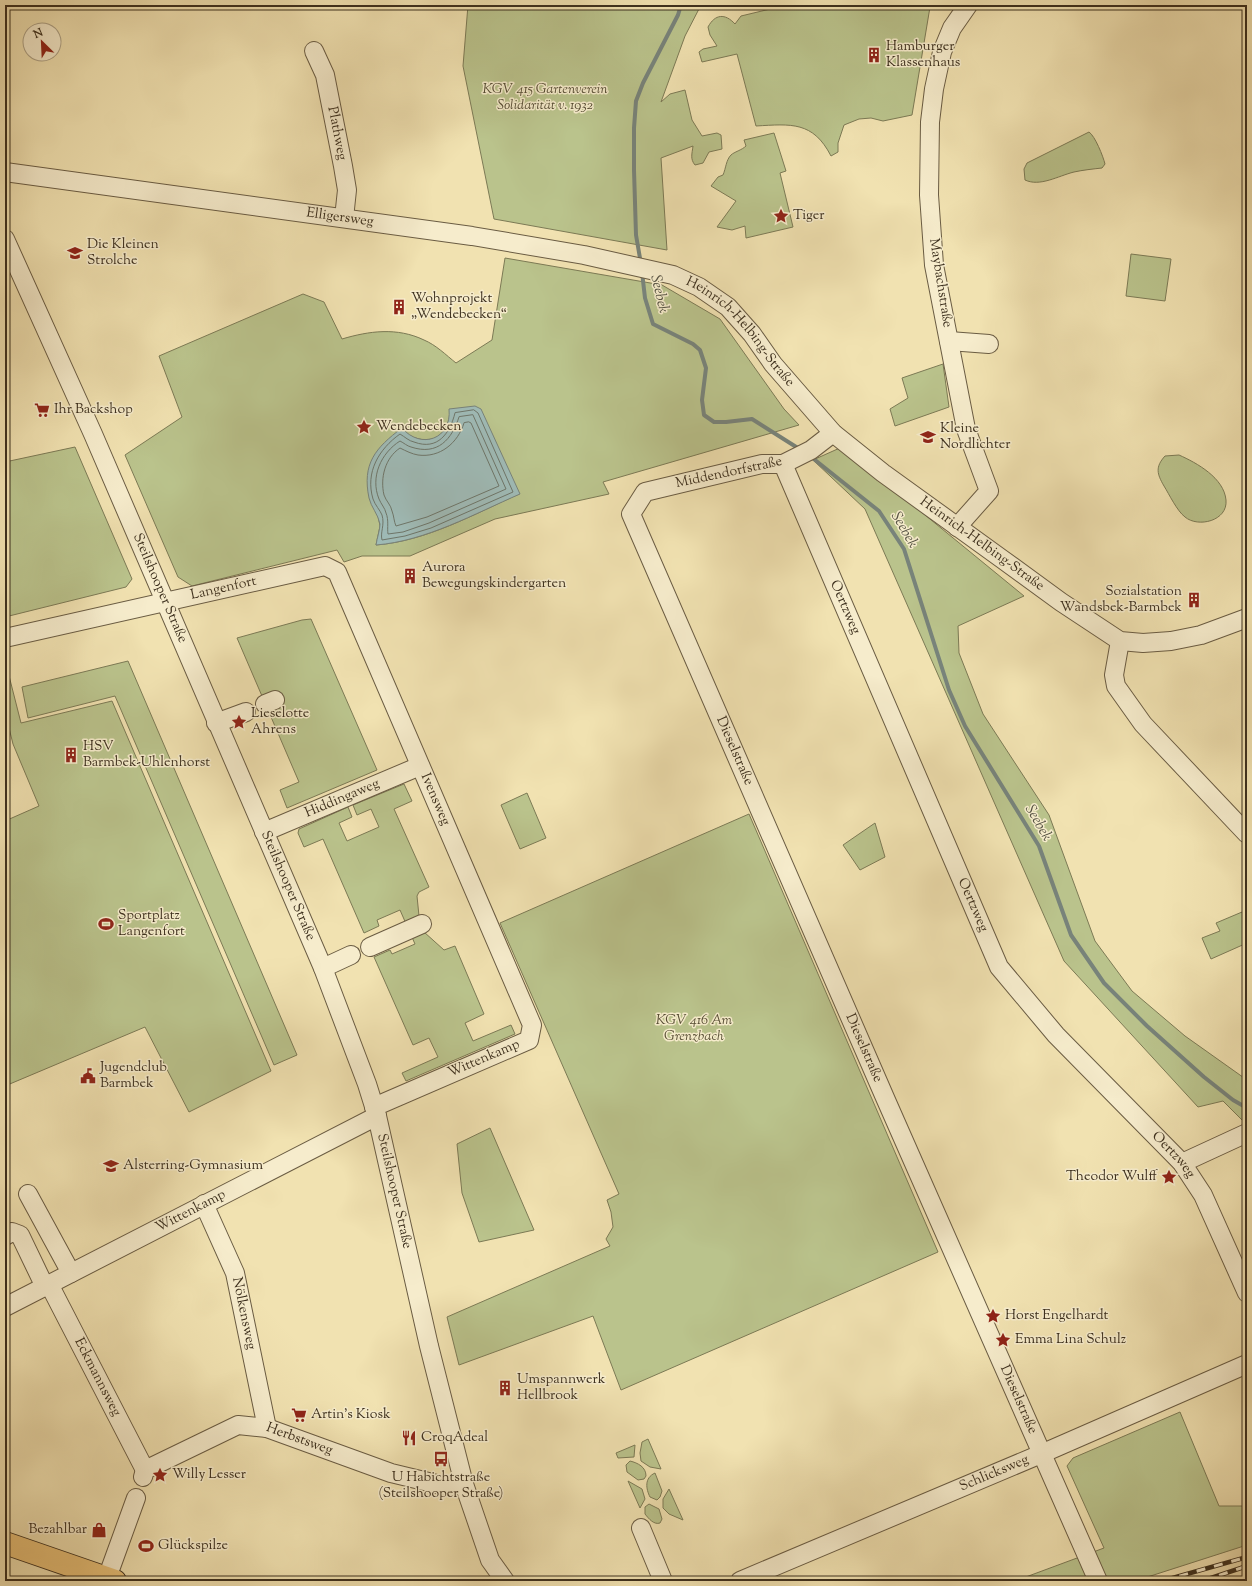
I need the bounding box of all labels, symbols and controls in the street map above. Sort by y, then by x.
north arrow [22,22,62,62]
text: N [30,25,46,43]
place label: Hamburger Klassenhaus [886,37,960,73]
building icon: Hamburger Klassenhaus [865,46,883,64]
park label: KGV 415 Gartenverein Solidarität v. 1932 [482,80,608,116]
street label: Plathweg [321,105,352,162]
street label: Elligersweg [305,203,375,232]
place label: Tiger [793,206,825,226]
place icon: Tiger [772,207,790,225]
place label: Die Kleinen Strolche [87,235,159,271]
street label: Maybachstraße [923,237,957,329]
school or university icon: Die Kleinen Strolche [66,244,84,262]
street label: Heinrich-Helbing-Straße [682,272,799,392]
water label: Seebek [644,273,674,315]
place label: Wohnprojekt „Wendebecken“ [411,289,507,325]
building icon: Wohnprojekt „Wendebecken“ [390,298,408,316]
place label: Ihr Backshop [54,400,133,420]
supermarket icon: Ihr Backshop [33,401,51,419]
place label: Wendebecken [376,417,462,437]
place icon: Wendebecken [355,418,373,436]
place label: Kleine Nordlichter [940,419,1011,455]
school or university icon: Kleine Nordlichter [919,428,937,446]
street label: Middendorfstraße [674,452,784,494]
street label: Heinrich-Helbing-Straße [915,492,1048,596]
water label: Seebek [885,508,923,552]
street label: Steilshooper Straße [127,530,192,646]
place label: Aurora Bewegungskindergarten [422,558,566,594]
building icon: Aurora Bewegungskindergarten [401,567,419,585]
street label: Langenfort [189,572,259,606]
street label: Oertzweg [824,577,865,638]
place label: Sozialstation Wandsbek-Barmbek [1060,582,1182,618]
building icon: Sozialstation Wandsbek-Barmbek [1185,591,1203,609]
place label: Lieselotte Ahrens [251,704,309,740]
place icon: Lieselotte Ahrens [230,713,248,731]
street label: Dieselstraße [710,713,758,789]
place label: HSV Barmbek-Uhlenhorst [83,737,210,773]
building icon: HSV Barmbek-Uhlenhorst [62,746,80,764]
street label: Ivensweg [415,770,455,829]
street label: Hiddingaweg [302,774,383,824]
water label: Seebek [1019,801,1057,845]
street label: Steilshooper Straße [255,828,320,944]
street label: Oertzweg [952,875,993,935]
place label: Sportplatz Langenfort [118,906,185,942]
sports icon: Sportplatz Langenfort [97,915,115,933]
park label: KGV 416 Am Grenzbach [656,1011,733,1047]
street label: Dieselstraße [840,1011,887,1086]
street label: Wittenkamp [445,1035,523,1083]
place label: Jugendclub Barmbek [99,1058,167,1094]
public building icon: Jugendclub Barmbek [79,1067,97,1085]
street label: Oertzweg [1147,1127,1200,1183]
street label: Steilshooper Straße [371,1132,417,1251]
place label: Alsterring-Gymnasium [123,1156,263,1176]
school or university icon: Alsterring-Gymnasium [102,1157,120,1175]
place label: Theodor Wulff [1066,1167,1158,1187]
place icon: Theodor Wulff [1160,1168,1178,1186]
street label: Wittenkamp [152,1185,230,1238]
street label: Nölkensweg [226,1275,261,1352]
place label: Horst Engelhardt [1005,1306,1108,1326]
place icon: Horst Engelhardt [984,1307,1002,1325]
place label: Emma Lina Schulz [1015,1330,1126,1350]
place icon: Emma Lina Schulz [994,1331,1012,1349]
street label: Eckmannsweg [69,1335,126,1420]
street label: Dieselstraße [994,1362,1042,1437]
place label: Umspannwerk Hellbrook [517,1370,606,1406]
building icon: Umspannwerk Hellbrook [496,1379,514,1397]
place label: Artin's Kiosk [311,1405,391,1425]
supermarket icon: Artin's Kiosk [290,1406,308,1424]
street label: Herbstsweg [263,1418,336,1461]
place label: CroqAdeal [421,1428,488,1448]
restaurant icon: CroqAdeal [400,1429,418,1447]
bus stop icon: U Habichtstraße (Steilshooper Straße) [432,1450,450,1468]
street label: Schlicksweg [957,1450,1032,1497]
place label: Willy Lesser [172,1465,247,1485]
place icon: Willy Lesser [151,1466,169,1484]
place label: U Habichtstraße (Steilshooper Straße) [379,1468,503,1504]
place label: Bezahlbar [29,1520,88,1540]
shop icon: Bezahlbar [90,1521,108,1539]
place label: Glückspilze [158,1536,228,1556]
sports icon: Glückspilze [137,1537,155,1555]

